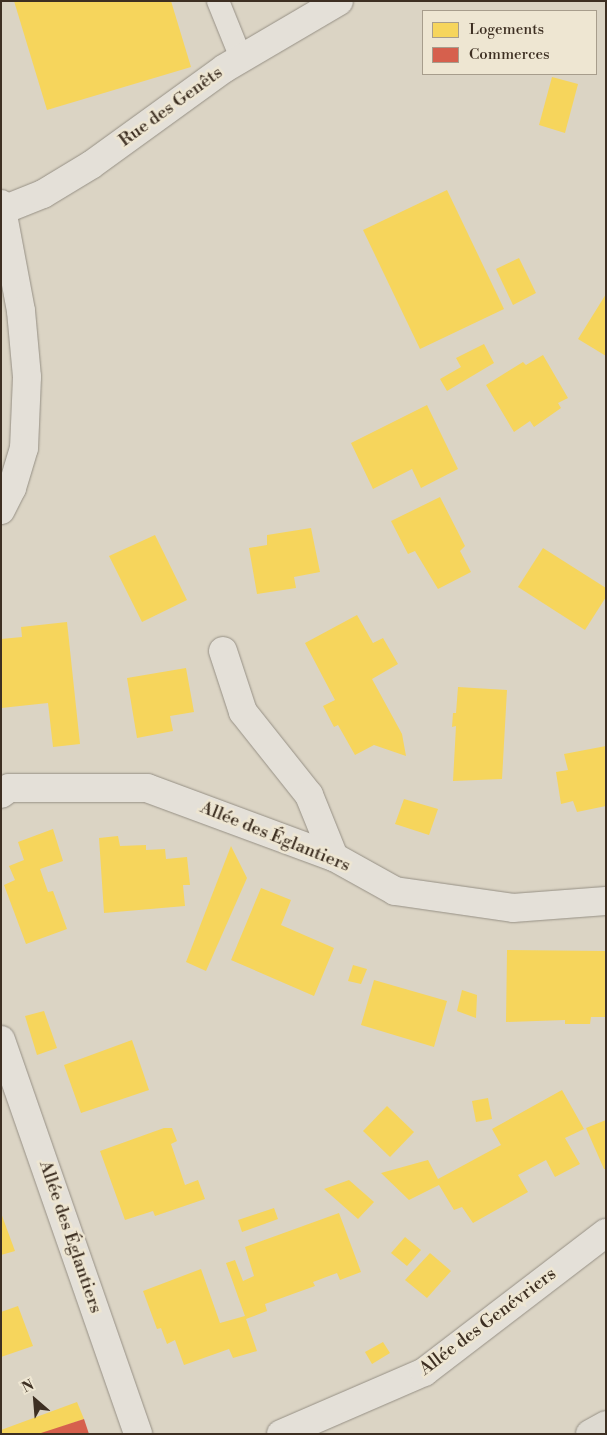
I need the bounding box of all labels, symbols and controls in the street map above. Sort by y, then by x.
legend [422,10,597,75]
text: Logements [469,20,544,39]
text: Commerces [469,45,550,64]
street label: Rue des Genêts [115,62,227,152]
street label: Allée des Églantiers [197,797,353,877]
street label: Allée des Églantiers [34,1158,106,1316]
street label: Allée des Genévriers [415,1264,561,1380]
north arrow [10,1375,60,1425]
text: N [19,1376,37,1397]

